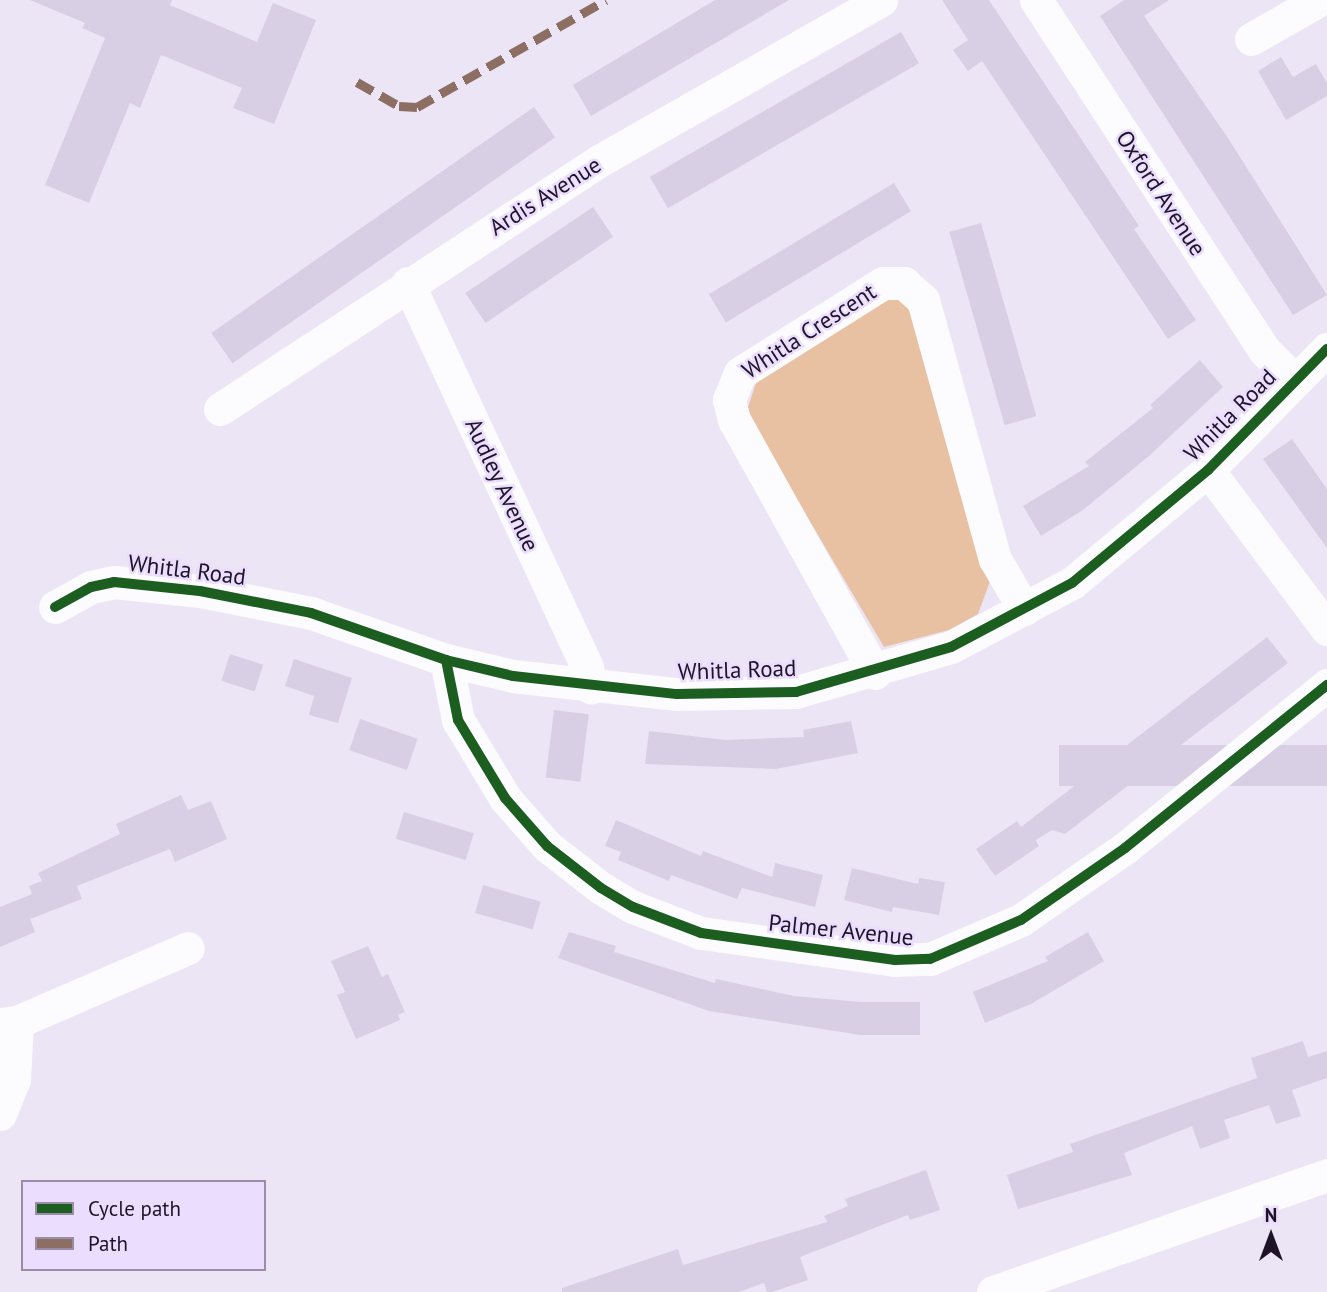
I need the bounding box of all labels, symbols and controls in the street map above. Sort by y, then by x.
street label: Oxford Avenue [1110,125,1212,261]
street label: Ardis Avenue [484,151,606,241]
street label: Whitla Crescent [737,278,881,384]
street label: Whitla Road [1178,363,1282,467]
street label: Audley Avenue [459,414,545,556]
street label: Whitla Road [126,549,248,591]
street label: Whitla Road [677,654,797,686]
street label: Palmer Avenue [767,909,915,951]
legend [21,1180,266,1271]
text: Cycle path [88,1195,181,1222]
north arrow [1236,1201,1306,1271]
text: N [1265,1203,1277,1227]
text: Path [88,1230,128,1257]

